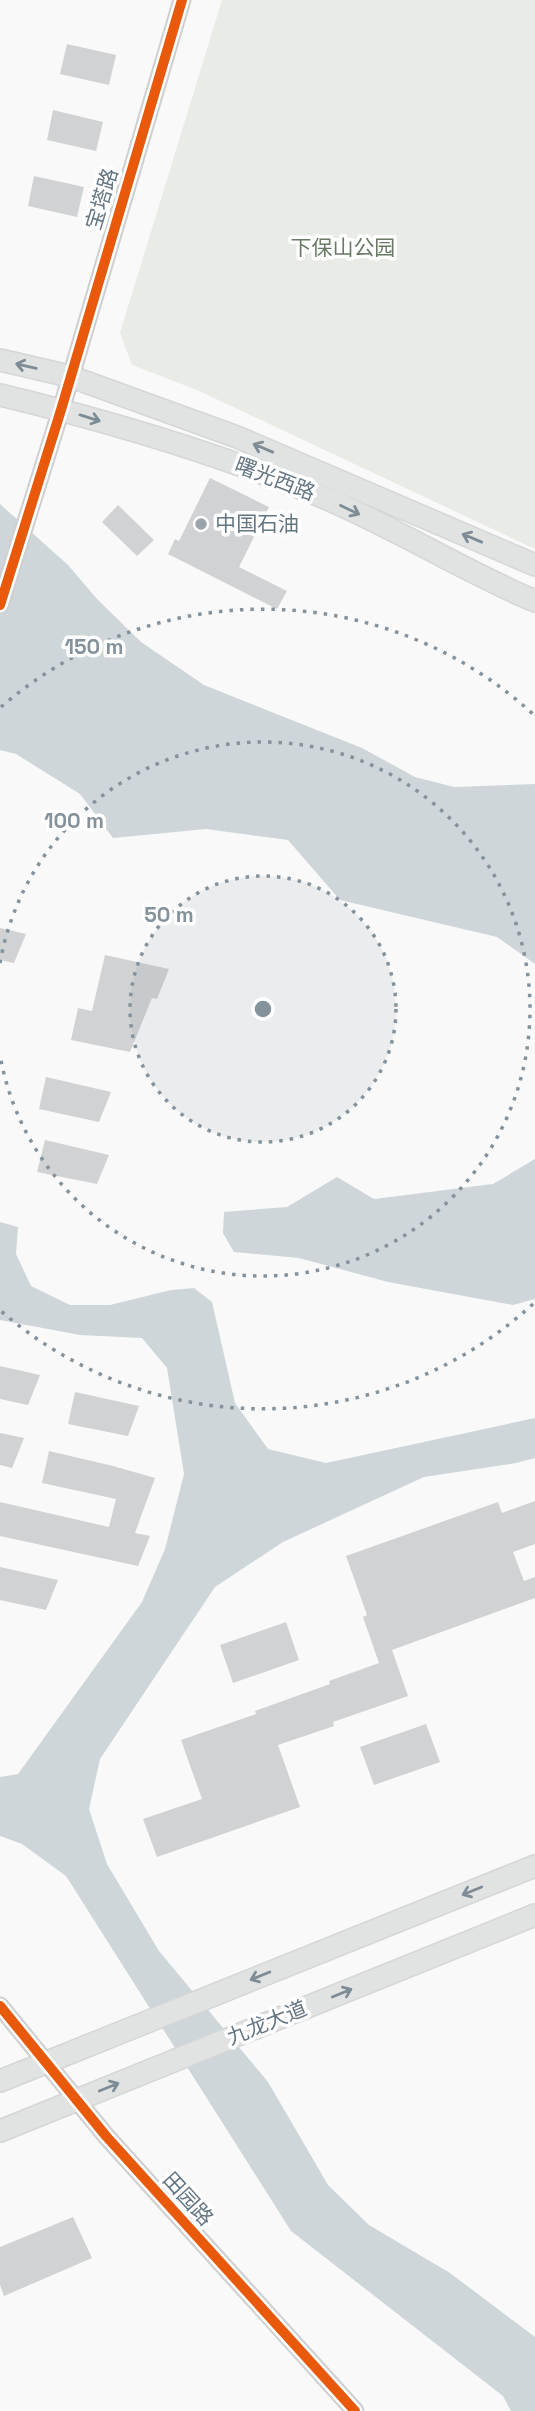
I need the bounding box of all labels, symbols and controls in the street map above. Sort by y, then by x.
street label: 宝塔路 [79,165,124,233]
park label: 下保山公园 [291,234,396,261]
one-way arrow [15,359,37,372]
one-way arrow [78,413,100,426]
one-way arrow [253,441,275,454]
street label: 曙光西路 [231,451,319,506]
one-way arrow [339,504,360,518]
place label: 中国石油 [215,510,299,537]
marker: 中国石油 [193,516,209,532]
one-way arrow [462,531,484,544]
text: 150 m [65,633,123,660]
text: 100 m [44,807,104,834]
text: 50 m [144,901,194,928]
centre of rings [251,997,275,1021]
one-way arrow [461,1886,483,1899]
one-way arrow [250,1970,272,1983]
one-way arrow [331,1985,353,1998]
street label: 九龙大道 [223,1994,311,2051]
one-way arrow [97,2079,119,2092]
street label: 田园路 [157,2166,219,2231]

